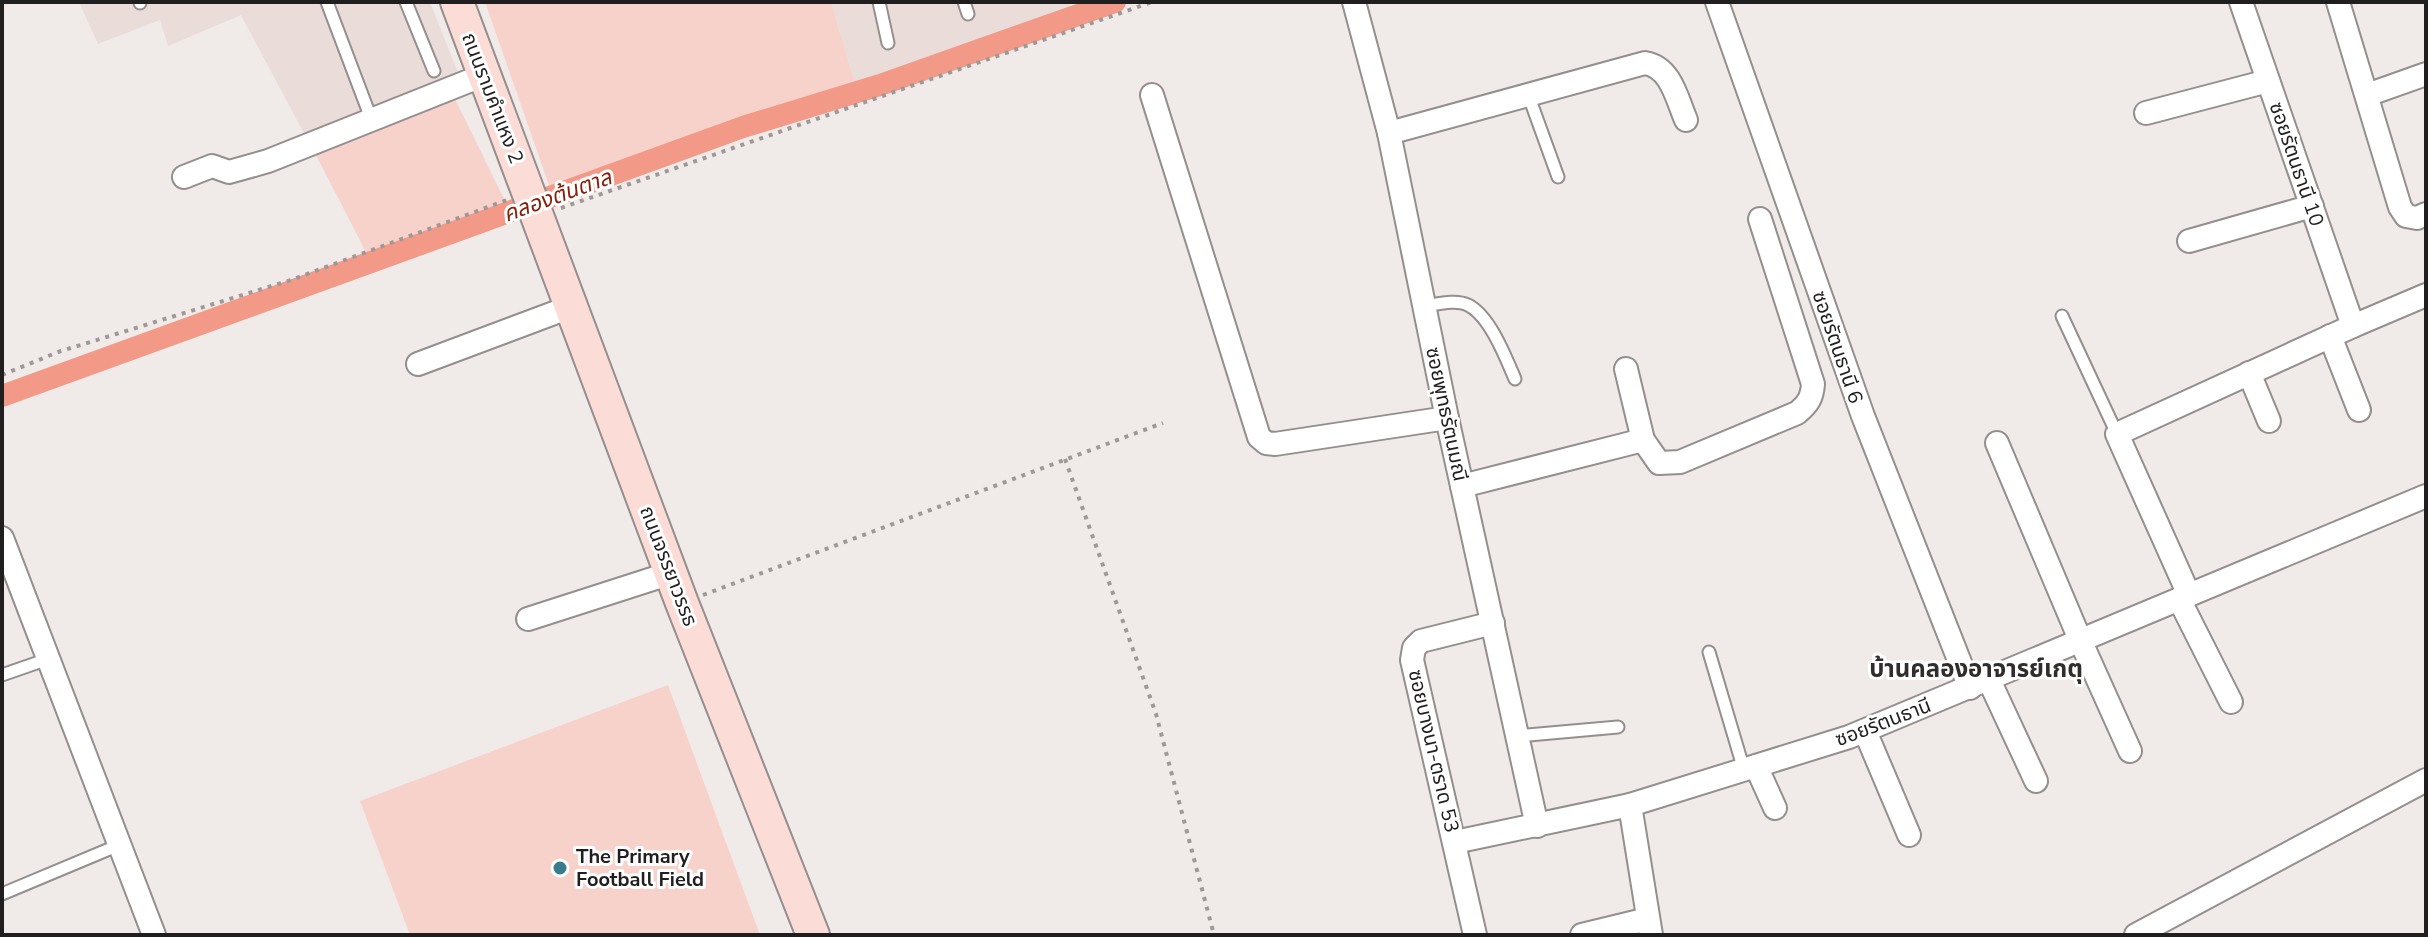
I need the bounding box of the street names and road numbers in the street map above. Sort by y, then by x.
street label: ถนนรามคำแหง 2 [455,29,530,167]
street label: ซอยรัตนธานี 10 [2263,98,2330,230]
street label: ซอยรัตนธานี 6 [1806,287,1869,407]
street label: ซอยพุทธรัตนมณี [1419,344,1474,484]
street label: ถนนจรรยาวรรธ [633,502,704,630]
street label: ซอยบางนา-ตราด 53 [1402,667,1465,835]
street label: ซอยรัตนธานี [1831,692,1935,753]

